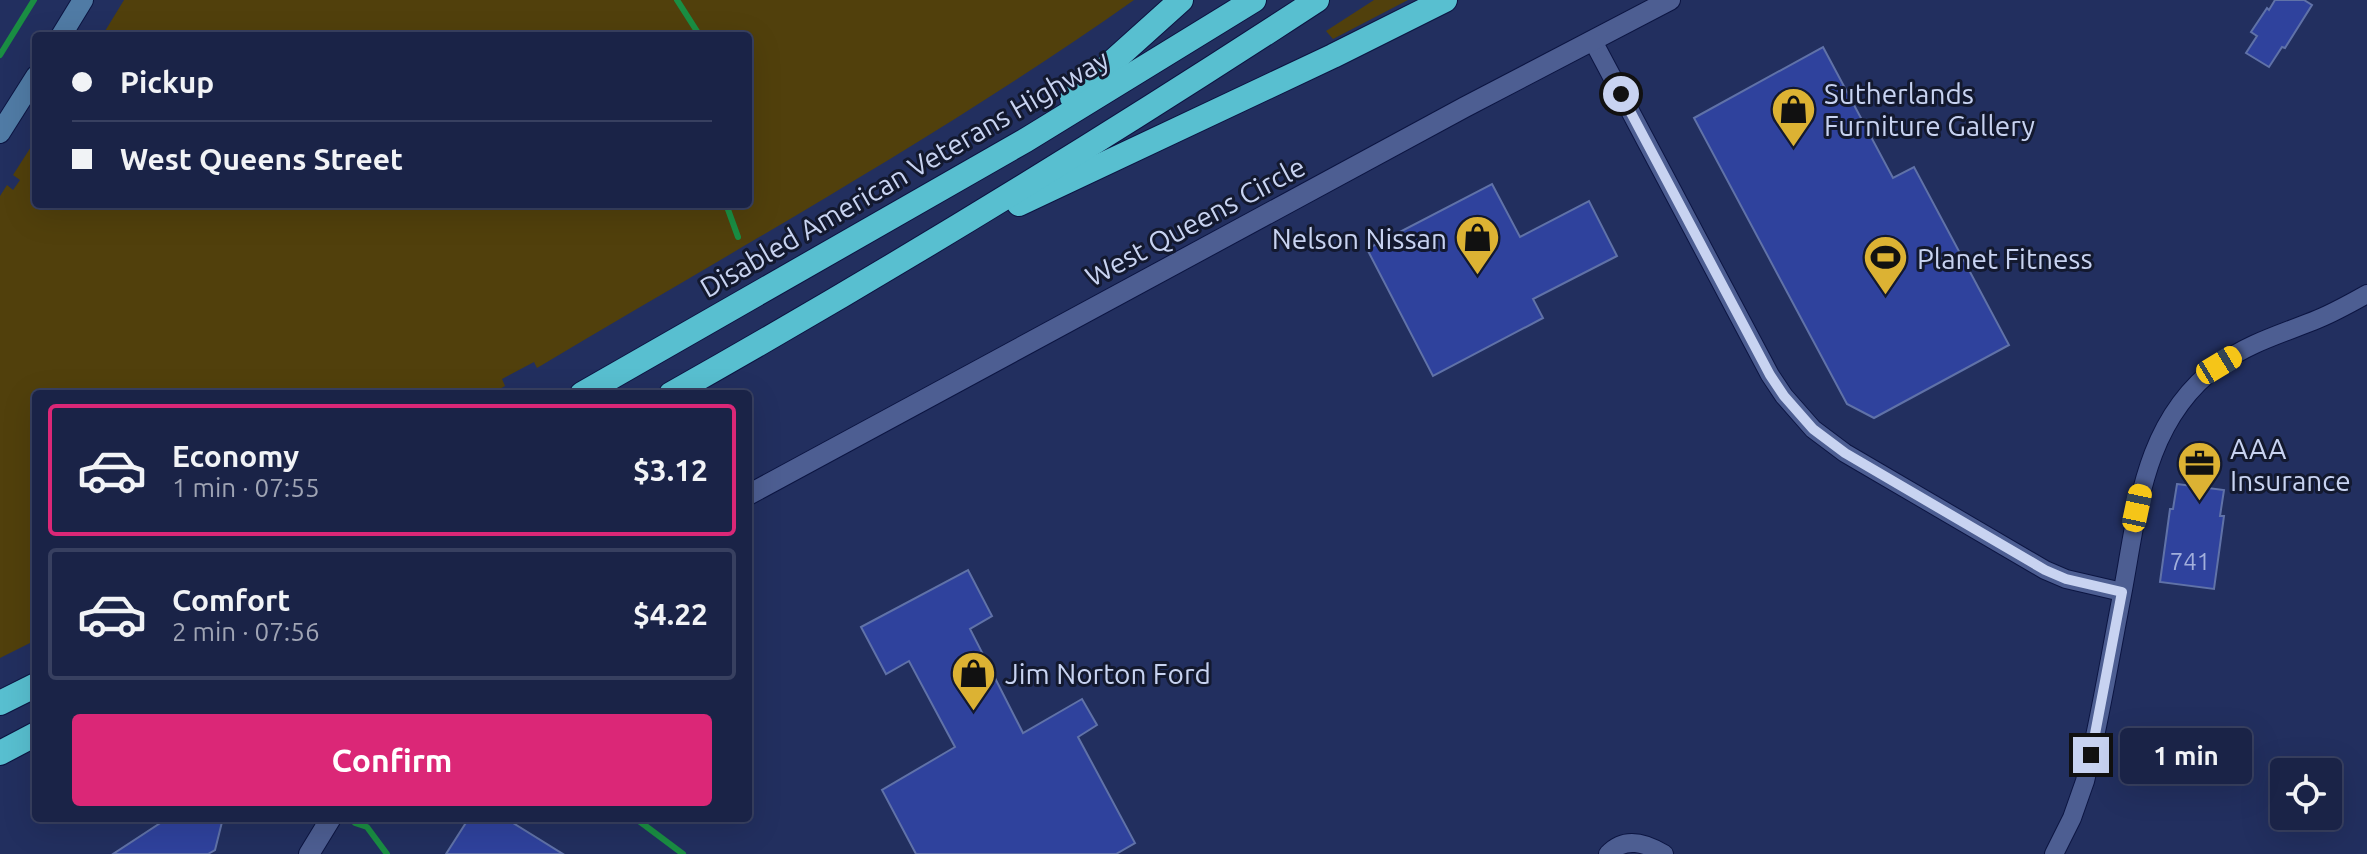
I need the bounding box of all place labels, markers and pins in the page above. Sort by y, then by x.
place label: Sutherlands Furniture Gallery [1824,78,2035,141]
shop icon: Sutherlands Furniture Gallery [1769,85,1817,148]
shop icon: Nelson Nissan [1454,214,1502,277]
place label: Nelson Nissan [1272,223,1447,254]
sports icon: Planet Fitness [1862,234,1910,297]
place label: Planet Fitness [1917,243,2093,274]
place label: AAA Insurance [2230,433,2351,496]
office icon: AAA Insurance [2175,440,2223,503]
shop icon: Jim Norton Ford [950,649,998,712]
place label: Jim Norton Ford [1005,658,1211,689]

